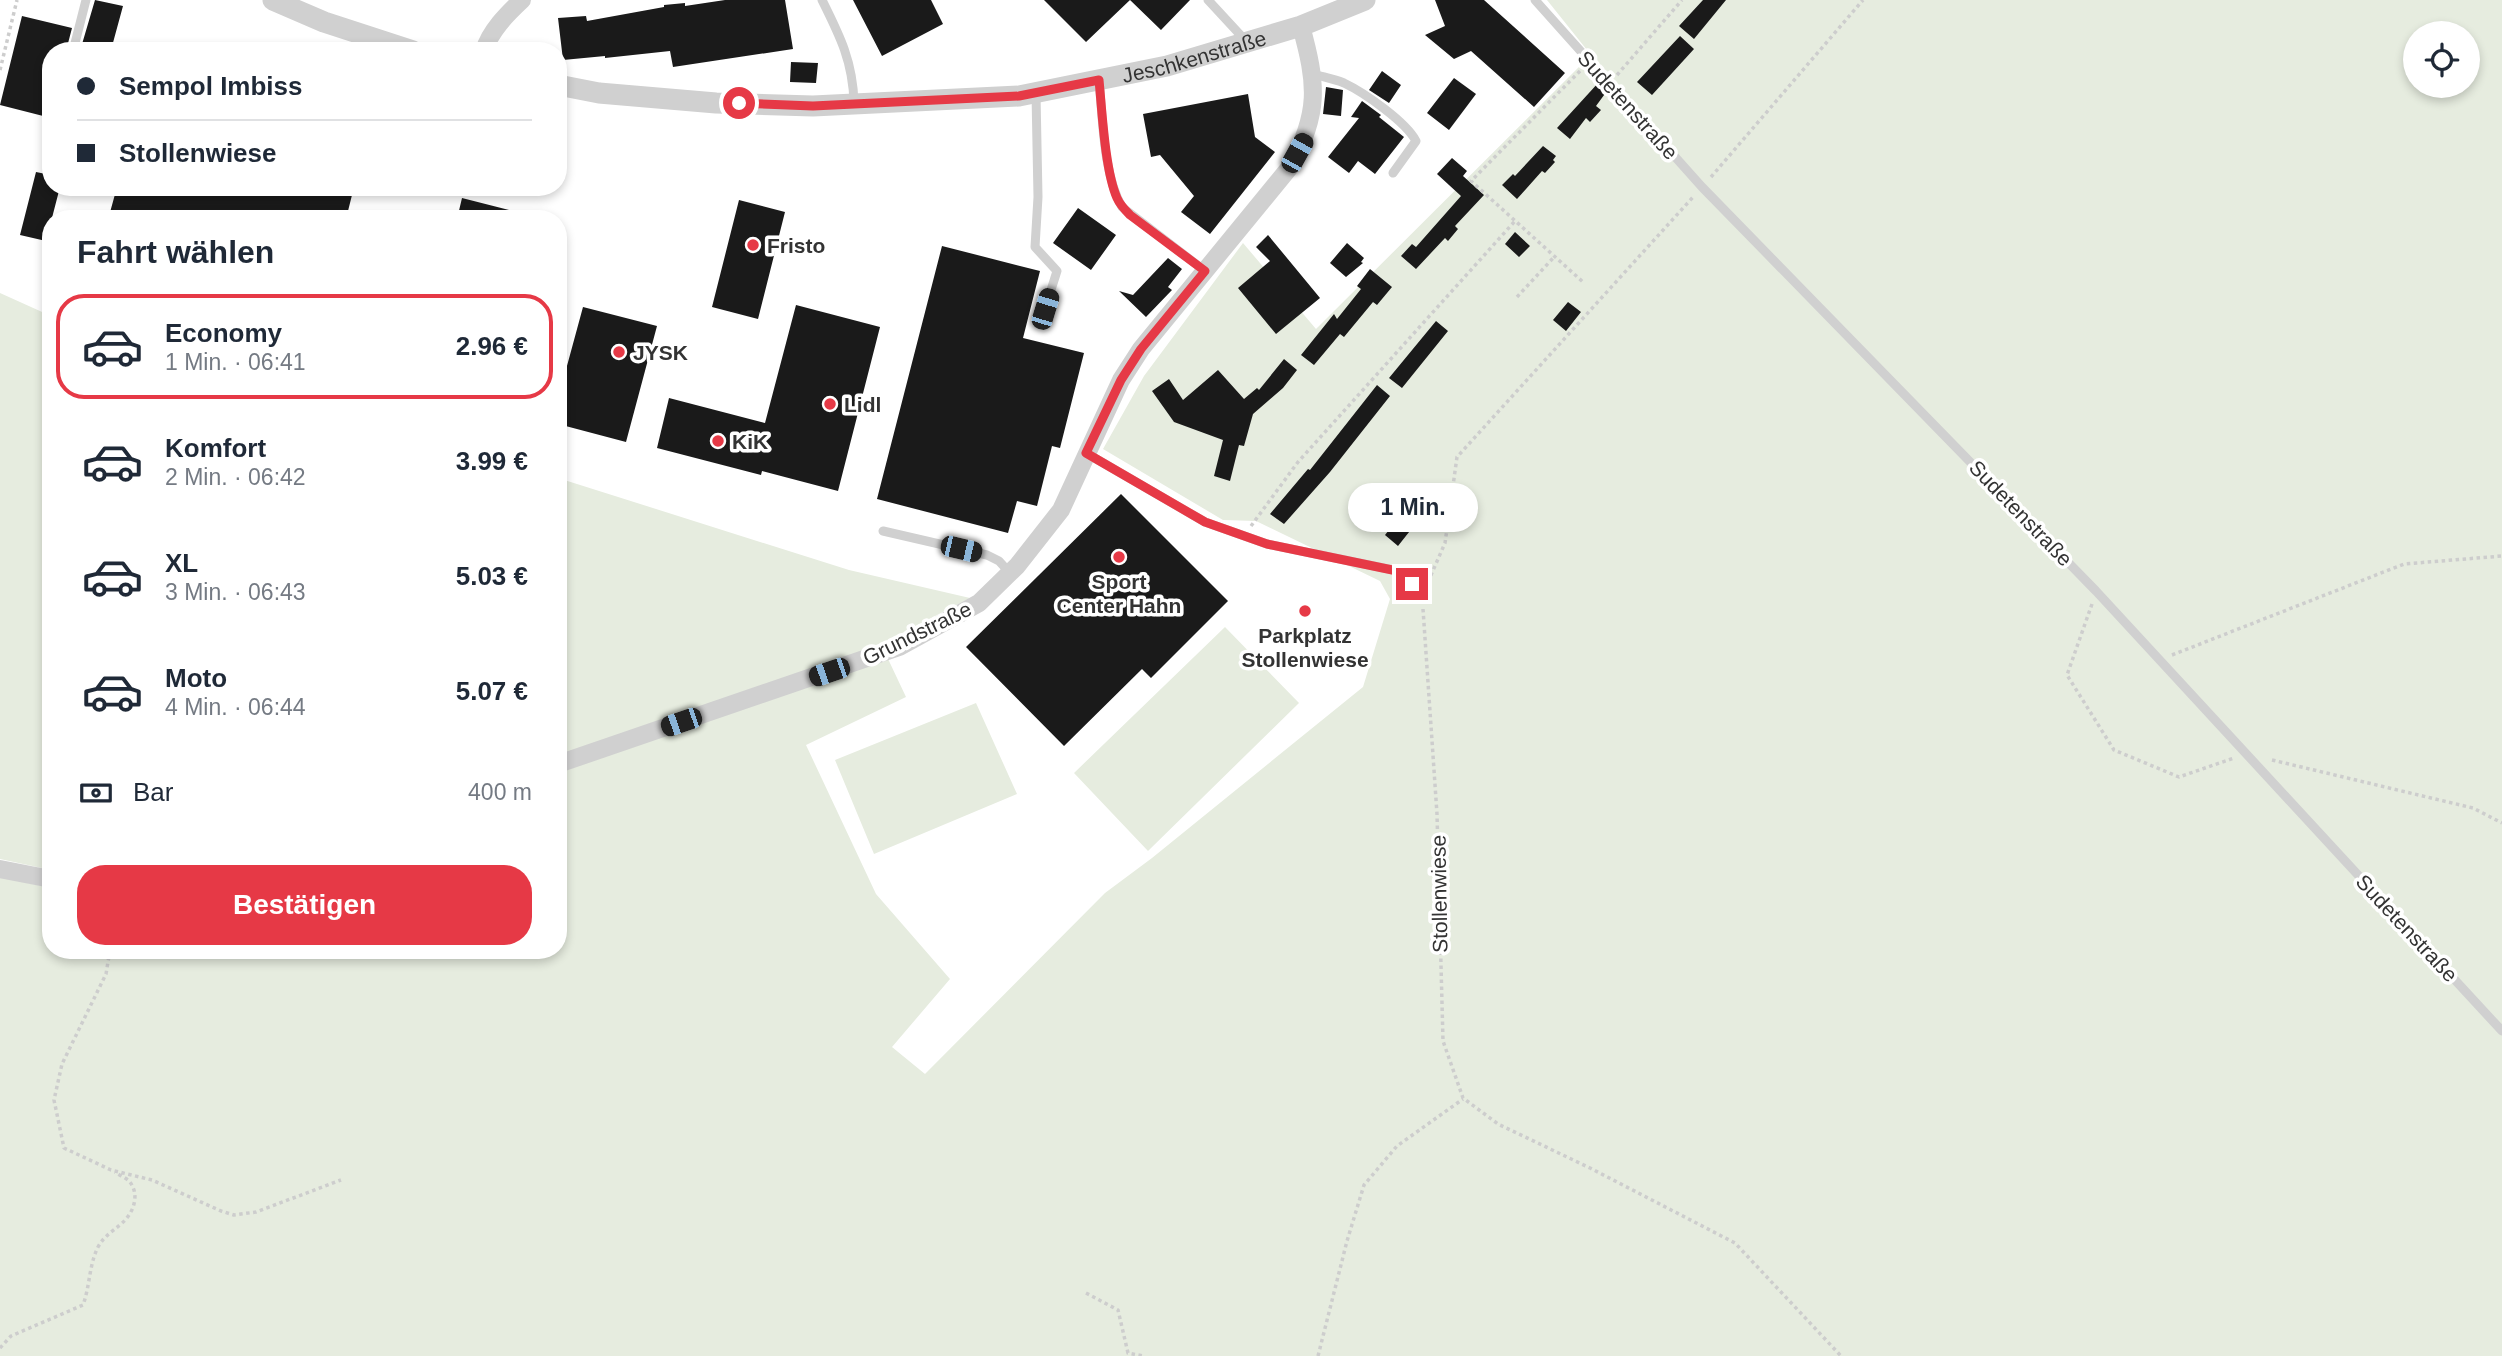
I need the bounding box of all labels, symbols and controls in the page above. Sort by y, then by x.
map controls [2403,21,2480,98]
button: locate [2403,21,2480,98]
street label: Jeschkenstraße [1120,26,1269,86]
street label: Sudetenstraße [1573,46,1683,164]
text: Sempol Imbiss [119,71,303,101]
route start [723,87,755,119]
car [1278,130,1317,176]
text: Stollenwiese [119,138,277,168]
text: Fahrt wählen [77,234,274,270]
place label: Fristo [767,234,825,257]
marker: Fristo [745,237,761,253]
car [1029,286,1062,332]
icon: car [81,315,144,378]
text: Economy [165,318,282,348]
text: 2.96 € [456,331,528,361]
place label: JYSK [633,341,688,364]
marker: JYSK [611,344,627,360]
text: 1 Min. · 06:41 [165,349,306,375]
place label: Lidl [844,393,881,416]
marker: Lidl [822,396,838,412]
icon: car [81,430,144,493]
place label: KiK [732,430,768,453]
text: Komfort [165,433,266,463]
marker: KiK [710,433,726,449]
text: 3.99 € [456,446,528,476]
street label: Sudetenstraße [1965,455,2077,571]
text: 2 Min. · 06:42 [165,464,306,490]
callout: 1 Min. [1347,482,1477,532]
text: 1 Min. [1380,494,1446,520]
car [939,534,984,564]
icon: car [81,545,144,608]
text: XL [165,548,198,578]
marker: Sport Center Hahn [1111,549,1127,565]
text: 5.03 € [456,561,528,591]
route end [1396,568,1428,600]
place label: Sport Center Hahn [1057,570,1181,617]
text: 3 Min. · 06:43 [165,579,306,605]
street label: Grundstraße [859,597,975,669]
marker: Parkplatz Stollenwiese [1297,603,1313,619]
place label: Parkplatz Stollenwiese [1241,624,1369,671]
car [806,655,853,689]
icon: car [81,660,144,723]
text: Moto [165,663,227,693]
text: 5.07 € [456,676,528,706]
text: 4 Min. · 06:44 [165,694,306,720]
car [658,705,705,739]
icon: cash [77,774,115,812]
text: Bar [133,777,173,807]
text: 400 m [468,779,532,805]
street label: Stollenwiese [1426,835,1452,953]
button: Bestätigen [77,865,532,945]
street label: Sudetenstraße [2352,870,2462,986]

